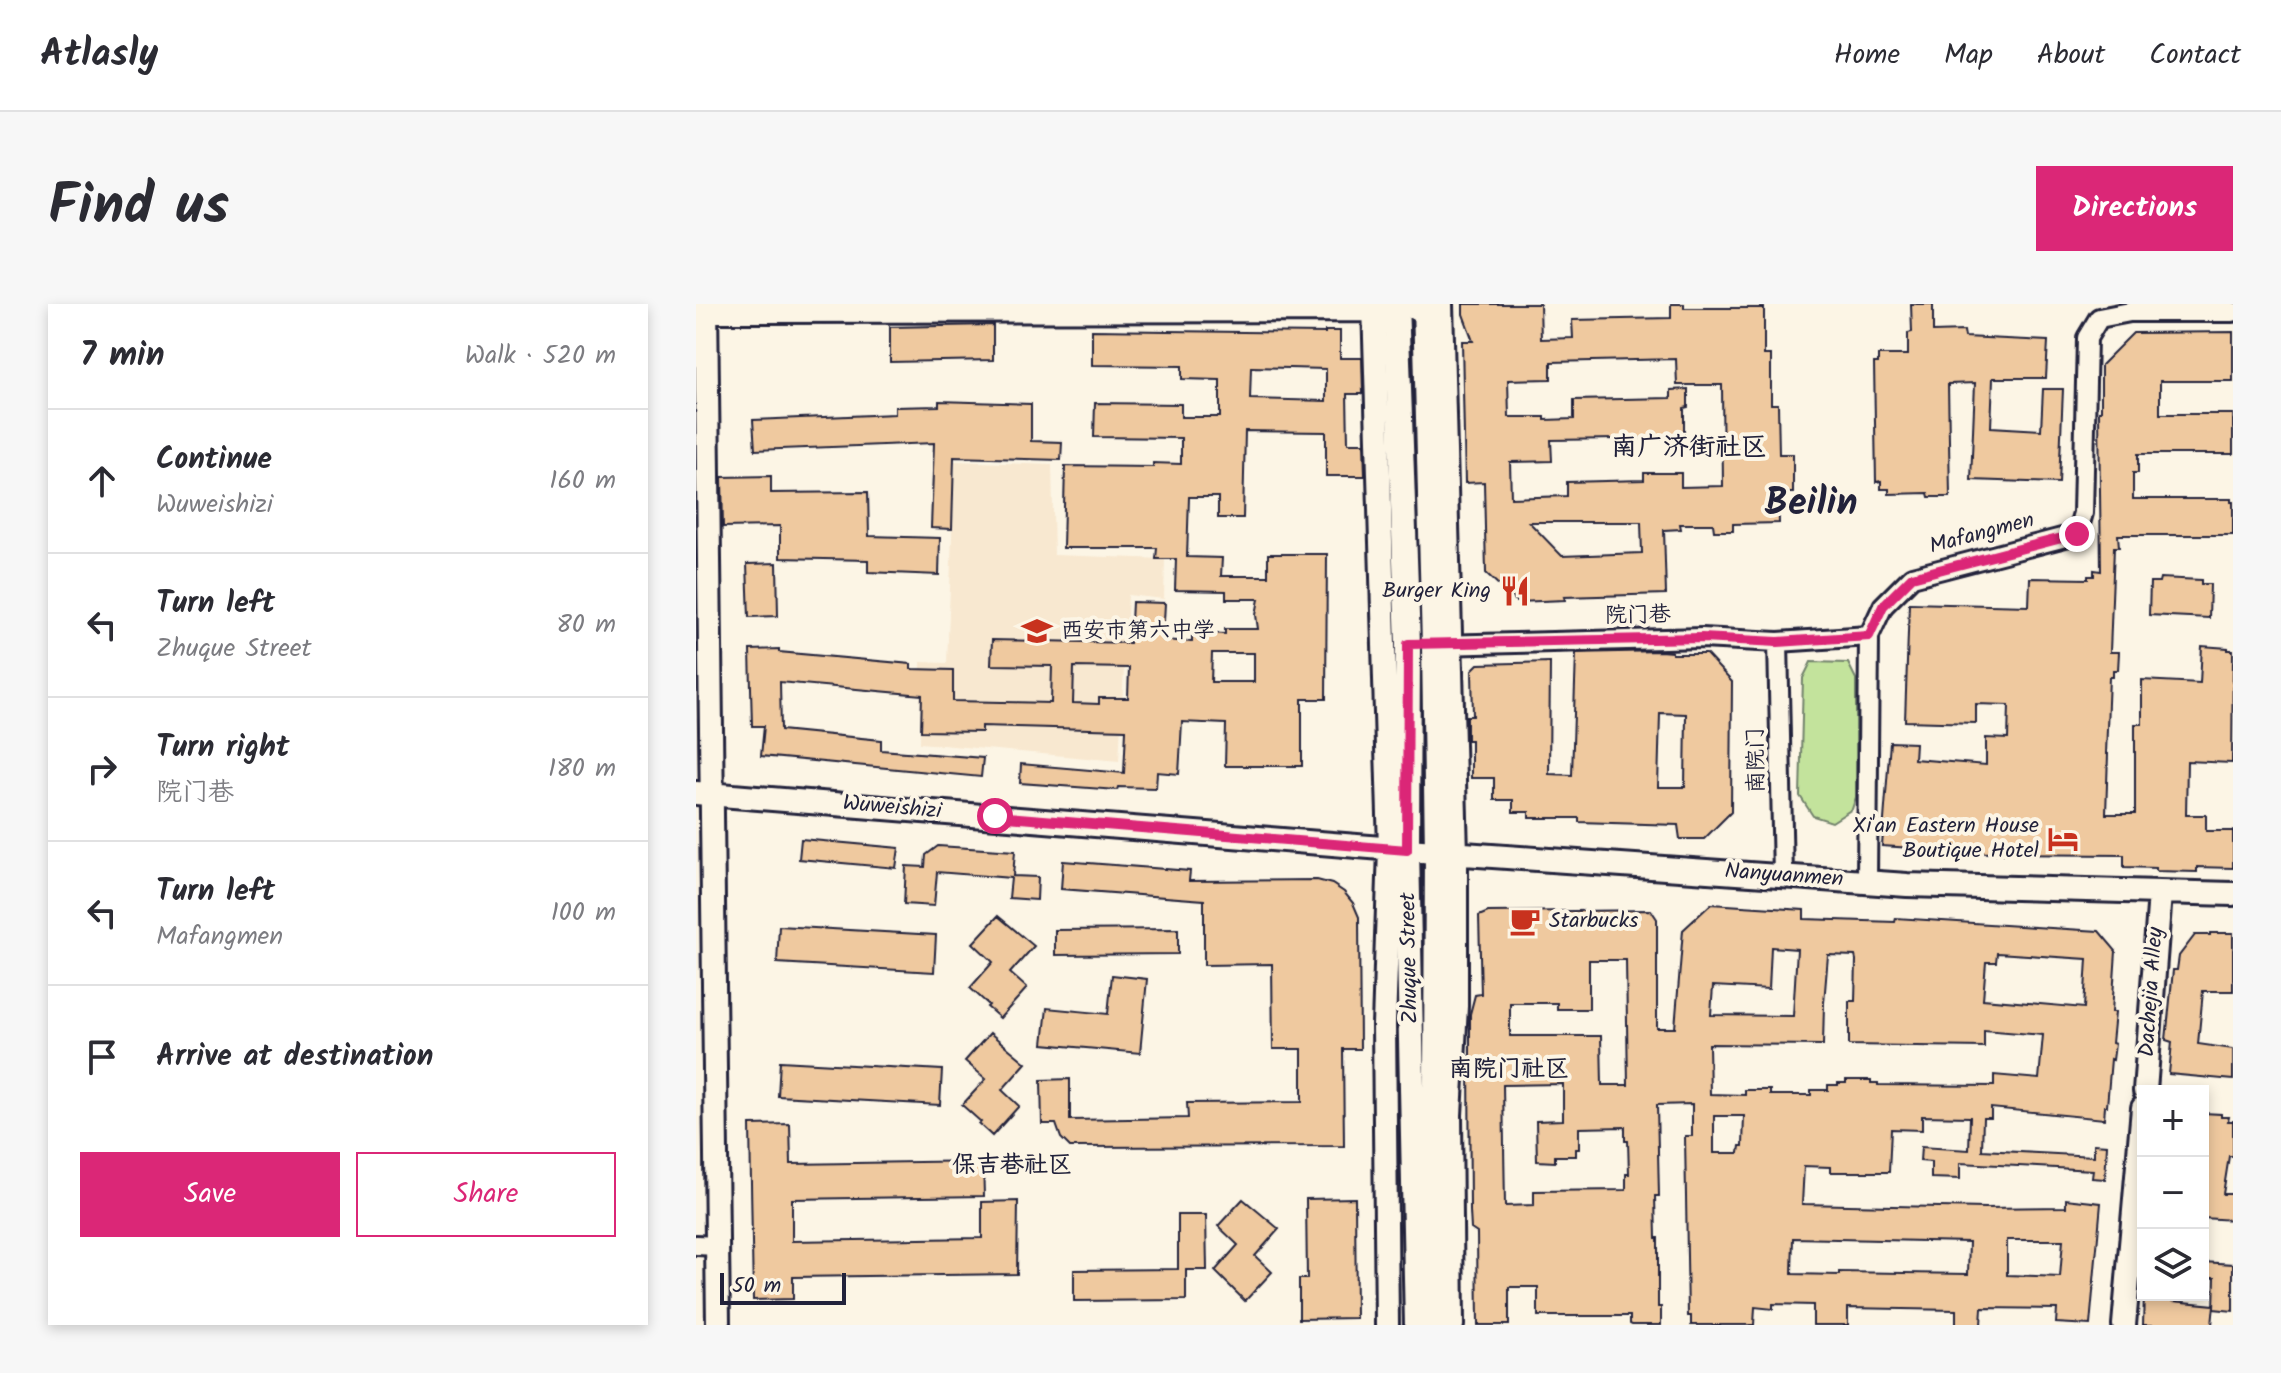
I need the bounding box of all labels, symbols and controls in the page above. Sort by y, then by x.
text: Atlasly [40,25,158,85]
text: Home [1834,33,1900,78]
text: Map [1944,33,1993,78]
text: About [2037,33,2105,78]
text: Contact [2149,33,2241,78]
text: Find us [48,163,229,253]
button: Directions [2036,166,2233,251]
text: 7 min [80,329,165,383]
text: Walk · 520 m [465,335,616,377]
district label: 南广济街社区 [1611,427,1767,469]
text: Continue [156,436,272,484]
icon: ahead [80,459,124,503]
text: 160 m [549,460,616,502]
district label: Beilin [1764,474,1858,534]
text: Wuweishizi [156,484,273,526]
street label: Mafangmen [1926,503,2038,565]
route end [2059,516,2095,552]
place label: Burger King [1382,574,1491,609]
restaurant icon: Burger King [1498,574,1532,608]
text: Turn left [156,580,275,628]
street label: 院门巷 [1605,598,1671,634]
icon: left [80,603,124,647]
text: 80 m [556,604,616,646]
school or university icon: 西安市第六中学 [1020,614,1054,648]
place label: 西安市第六中学 [1061,614,1215,649]
text: Zhuque Street [156,628,311,670]
text: Turn right [156,724,289,772]
street label: 南院门 [1739,727,1775,793]
icon: right [80,747,124,791]
text: 180 m [548,748,616,790]
text: 院门巷 [156,772,234,814]
street label: Wuweishizi [841,786,944,830]
route start [977,798,1013,834]
place label: Xi'an Eastern House Boutique Hotel [1853,809,2040,869]
hotel icon: Xi'an Eastern House Boutique Hotel [2046,822,2080,856]
street label: Nanyuanmen [1723,854,1845,898]
text: Turn left [156,868,275,916]
icon: left [80,891,124,935]
street label: Zhuque Street [1391,891,1429,1024]
text: 100 m [551,892,616,934]
cafe icon: Starbucks [1508,904,1542,938]
place label: Starbucks [1549,904,1639,939]
text: Mafangmen [156,916,283,958]
street label: Dachejia Alley [2130,925,2174,1058]
text: Arrive at destination [156,1033,433,1081]
icon: arrive [80,1035,124,1079]
district label: 南院门社区 [1449,1050,1569,1089]
map controls [2137,1085,2209,1301]
button: + [2137,1085,2209,1157]
district label: 保吉巷社区 [952,1146,1072,1185]
button: Save [80,1152,340,1237]
button: Share [356,1152,616,1237]
button: − [2137,1157,2209,1229]
button: layers [2137,1229,2209,1301]
scale bar [720,1269,846,1305]
text: 50 m [732,1269,781,1304]

